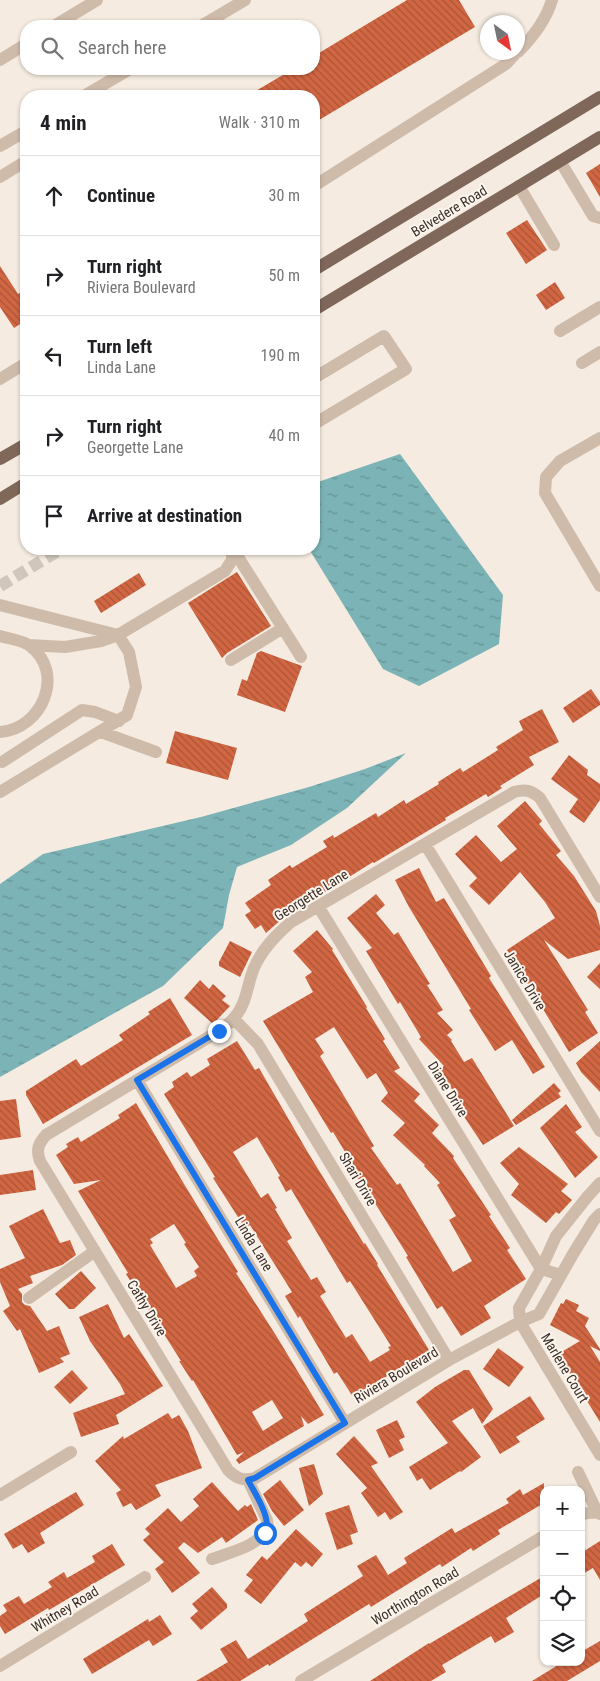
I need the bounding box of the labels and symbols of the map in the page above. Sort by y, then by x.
north arrow [480,15,525,60]
street label: Belvedere Road [408,182,490,240]
street label: Georgette Lane [271,866,351,924]
street label: Janice Drive [501,947,549,1013]
route end [208,1020,231,1043]
street label: Diane Drive [425,1058,472,1120]
street label: Shari Drive [336,1149,380,1209]
street label: Linda Lane [232,1214,277,1274]
street label: Cathy Drive [124,1277,170,1339]
street label: Marlene Court [538,1330,592,1406]
street label: Riviera Boulevard [351,1344,441,1406]
route start [254,1522,277,1545]
street label: Worthington Road [368,1564,462,1628]
street label: Whitney Road [29,1583,101,1635]

